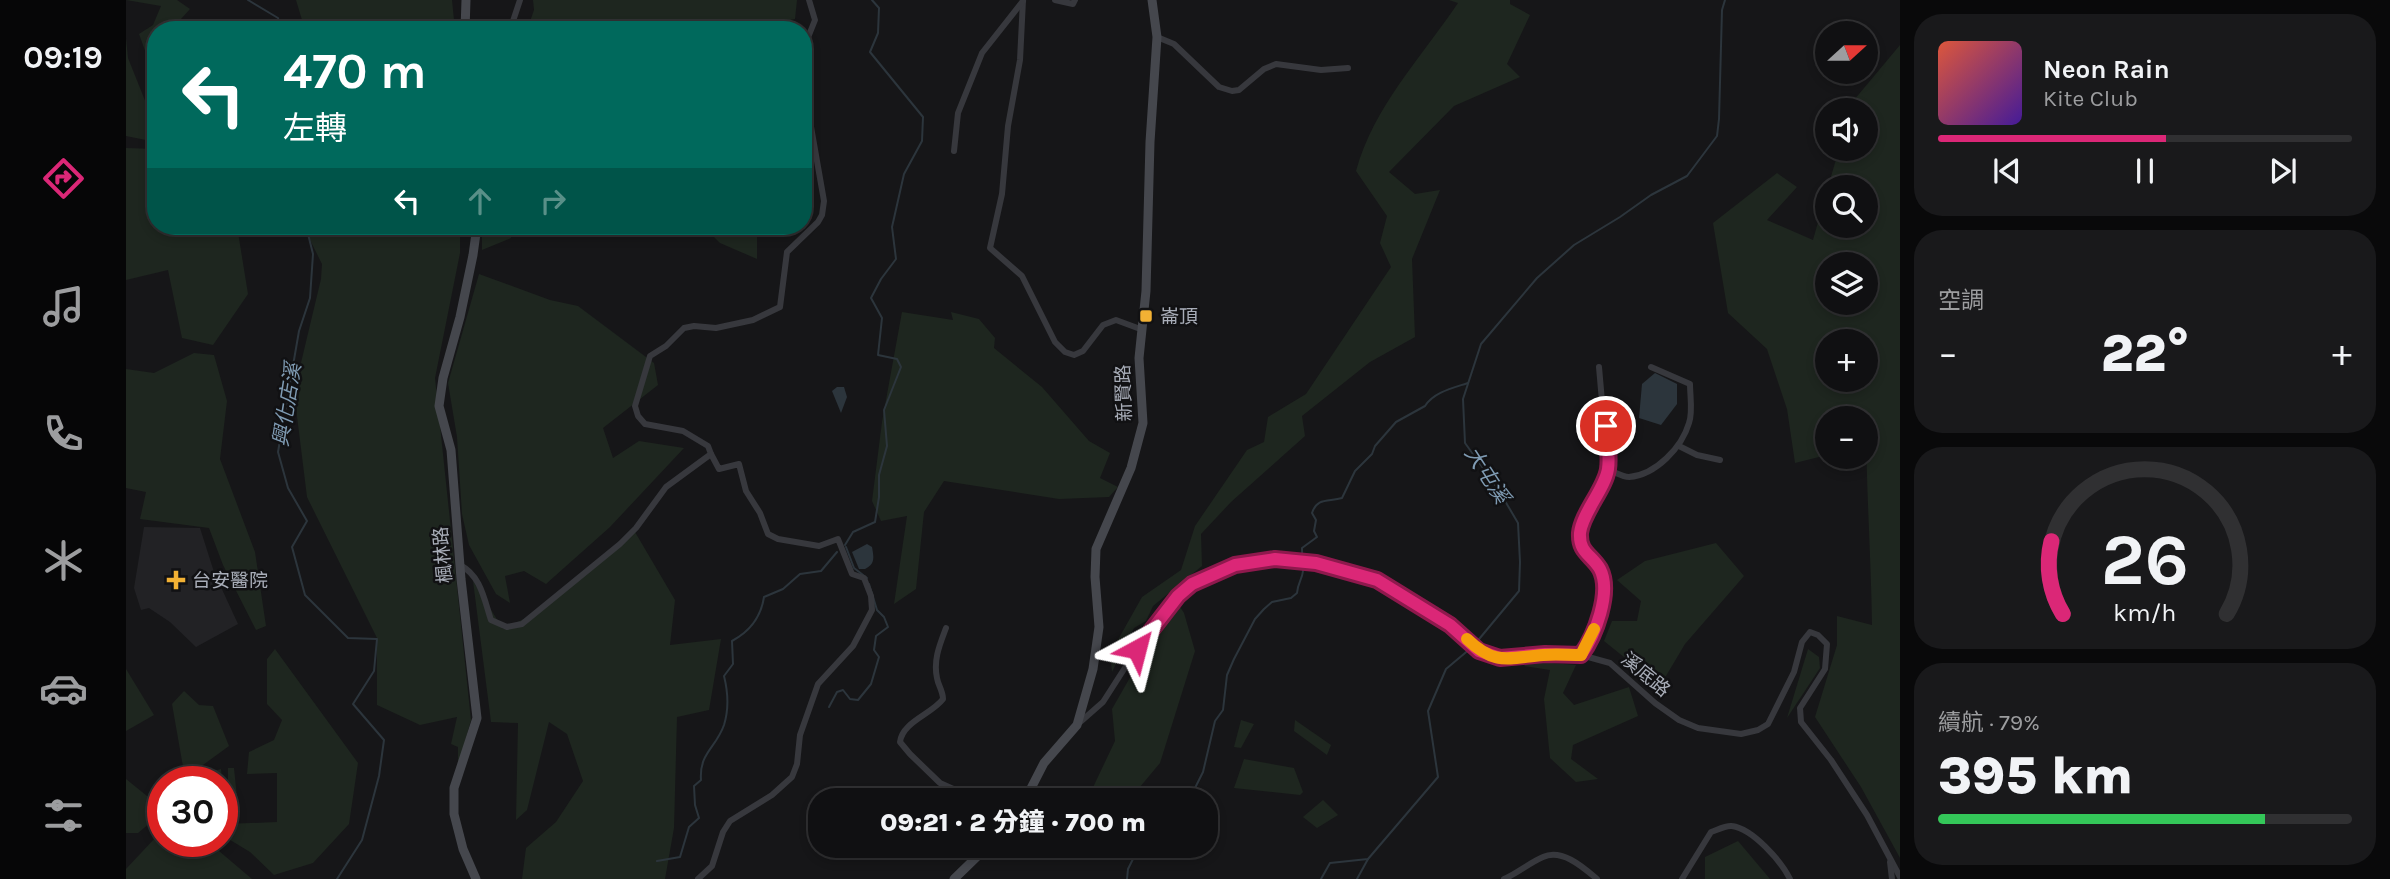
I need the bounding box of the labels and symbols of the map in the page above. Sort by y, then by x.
north arrow [1815,21,1878,84]
place label: 崙頂 [1160,306,1198,328]
marker: 崙頂 [1138,308,1154,324]
water label: 興化店溪 [269,359,306,448]
street label: 新賢路 [1112,364,1136,422]
pin [1576,396,1636,456]
water label: 大屯溪 [1460,442,1516,510]
street label: 楓林路 [430,526,456,584]
marker: 台安醫院 [166,570,186,590]
place label: 台安醫院 [192,570,268,592]
position arrow [1100,612,1174,686]
street label: 溪底路 [1616,648,1674,702]
speed limit sign: 30 [147,766,238,857]

